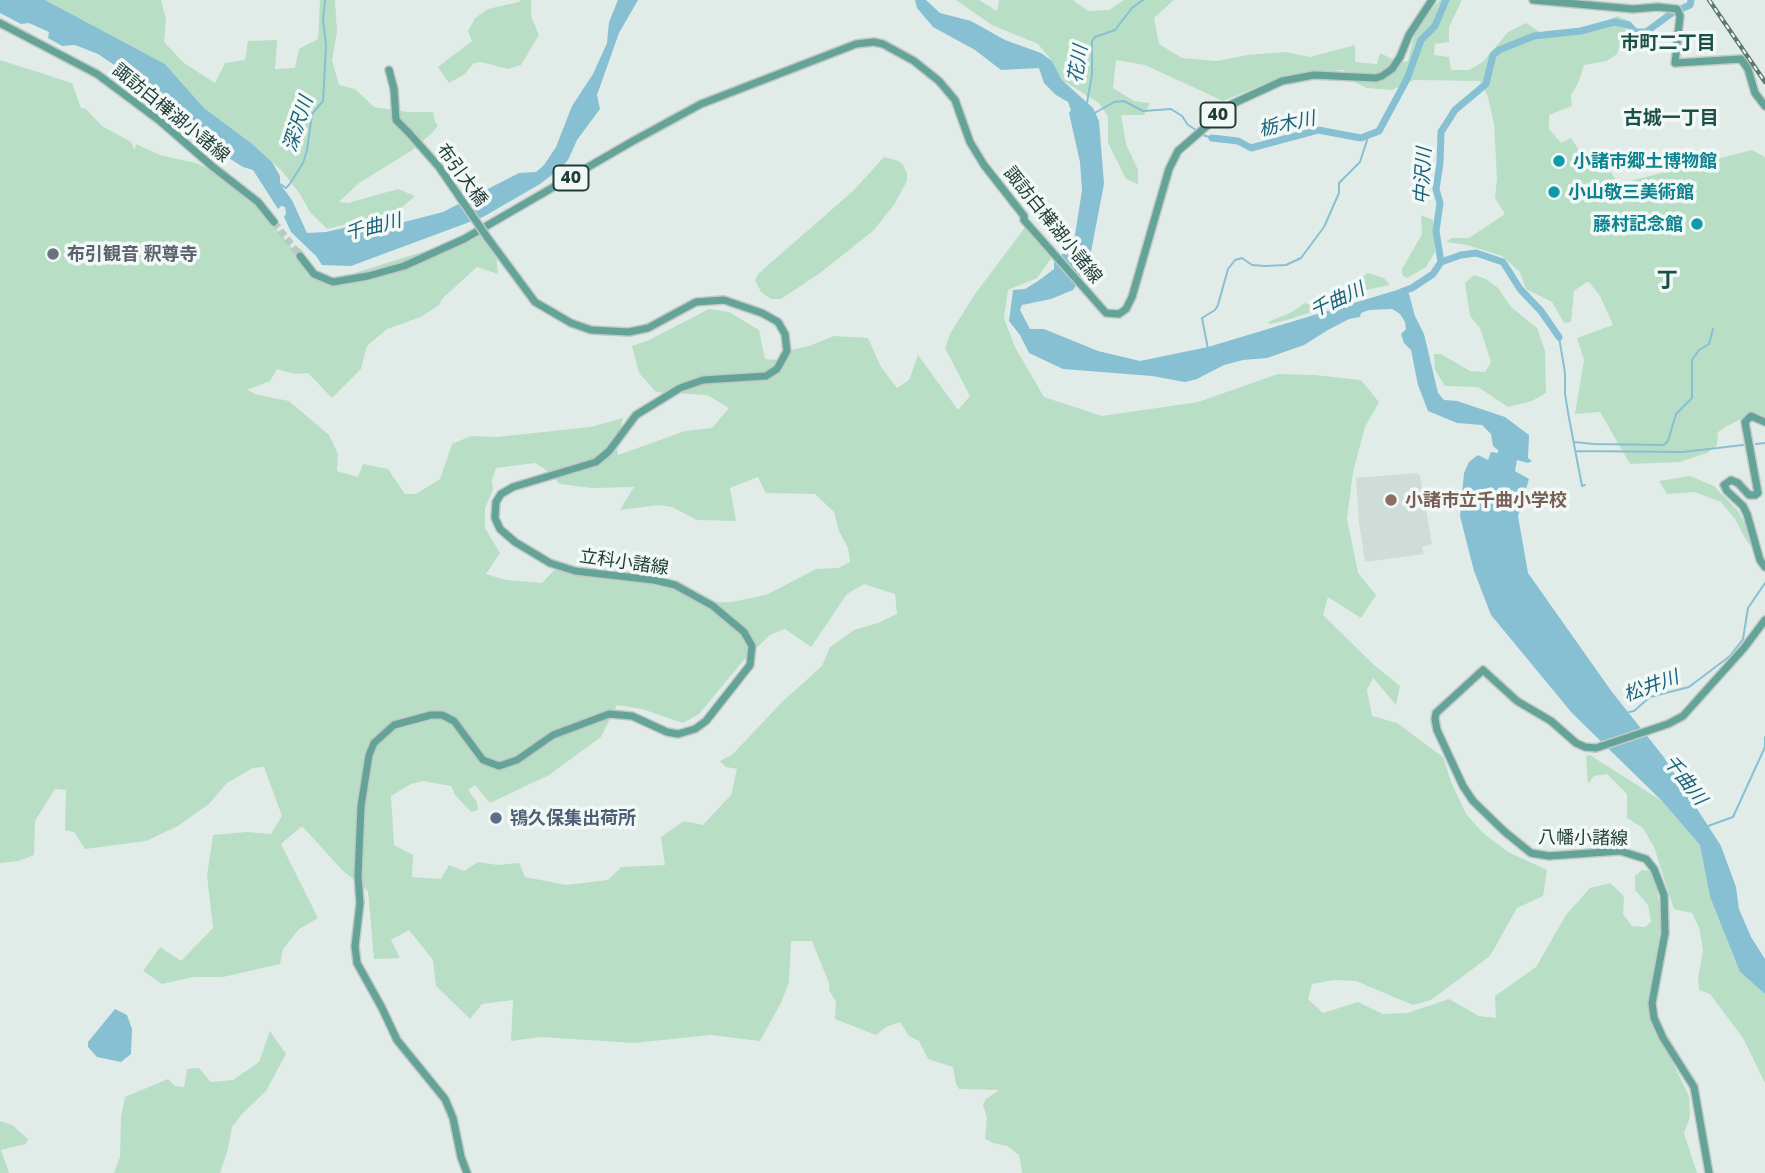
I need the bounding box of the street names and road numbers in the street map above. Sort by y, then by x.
street label: 諏訪白樺湖小諸線 [108,59,234,167]
road number: 40 [1200,102,1236,127]
street label: 布引大橋 [432,140,492,210]
street label: 諏訪白樺湖小諸線 [999,162,1107,288]
road number: 40 [554,166,588,190]
street label: 立科小諸線 [578,545,670,579]
street label: 八幡小諸線 [1538,826,1628,850]

